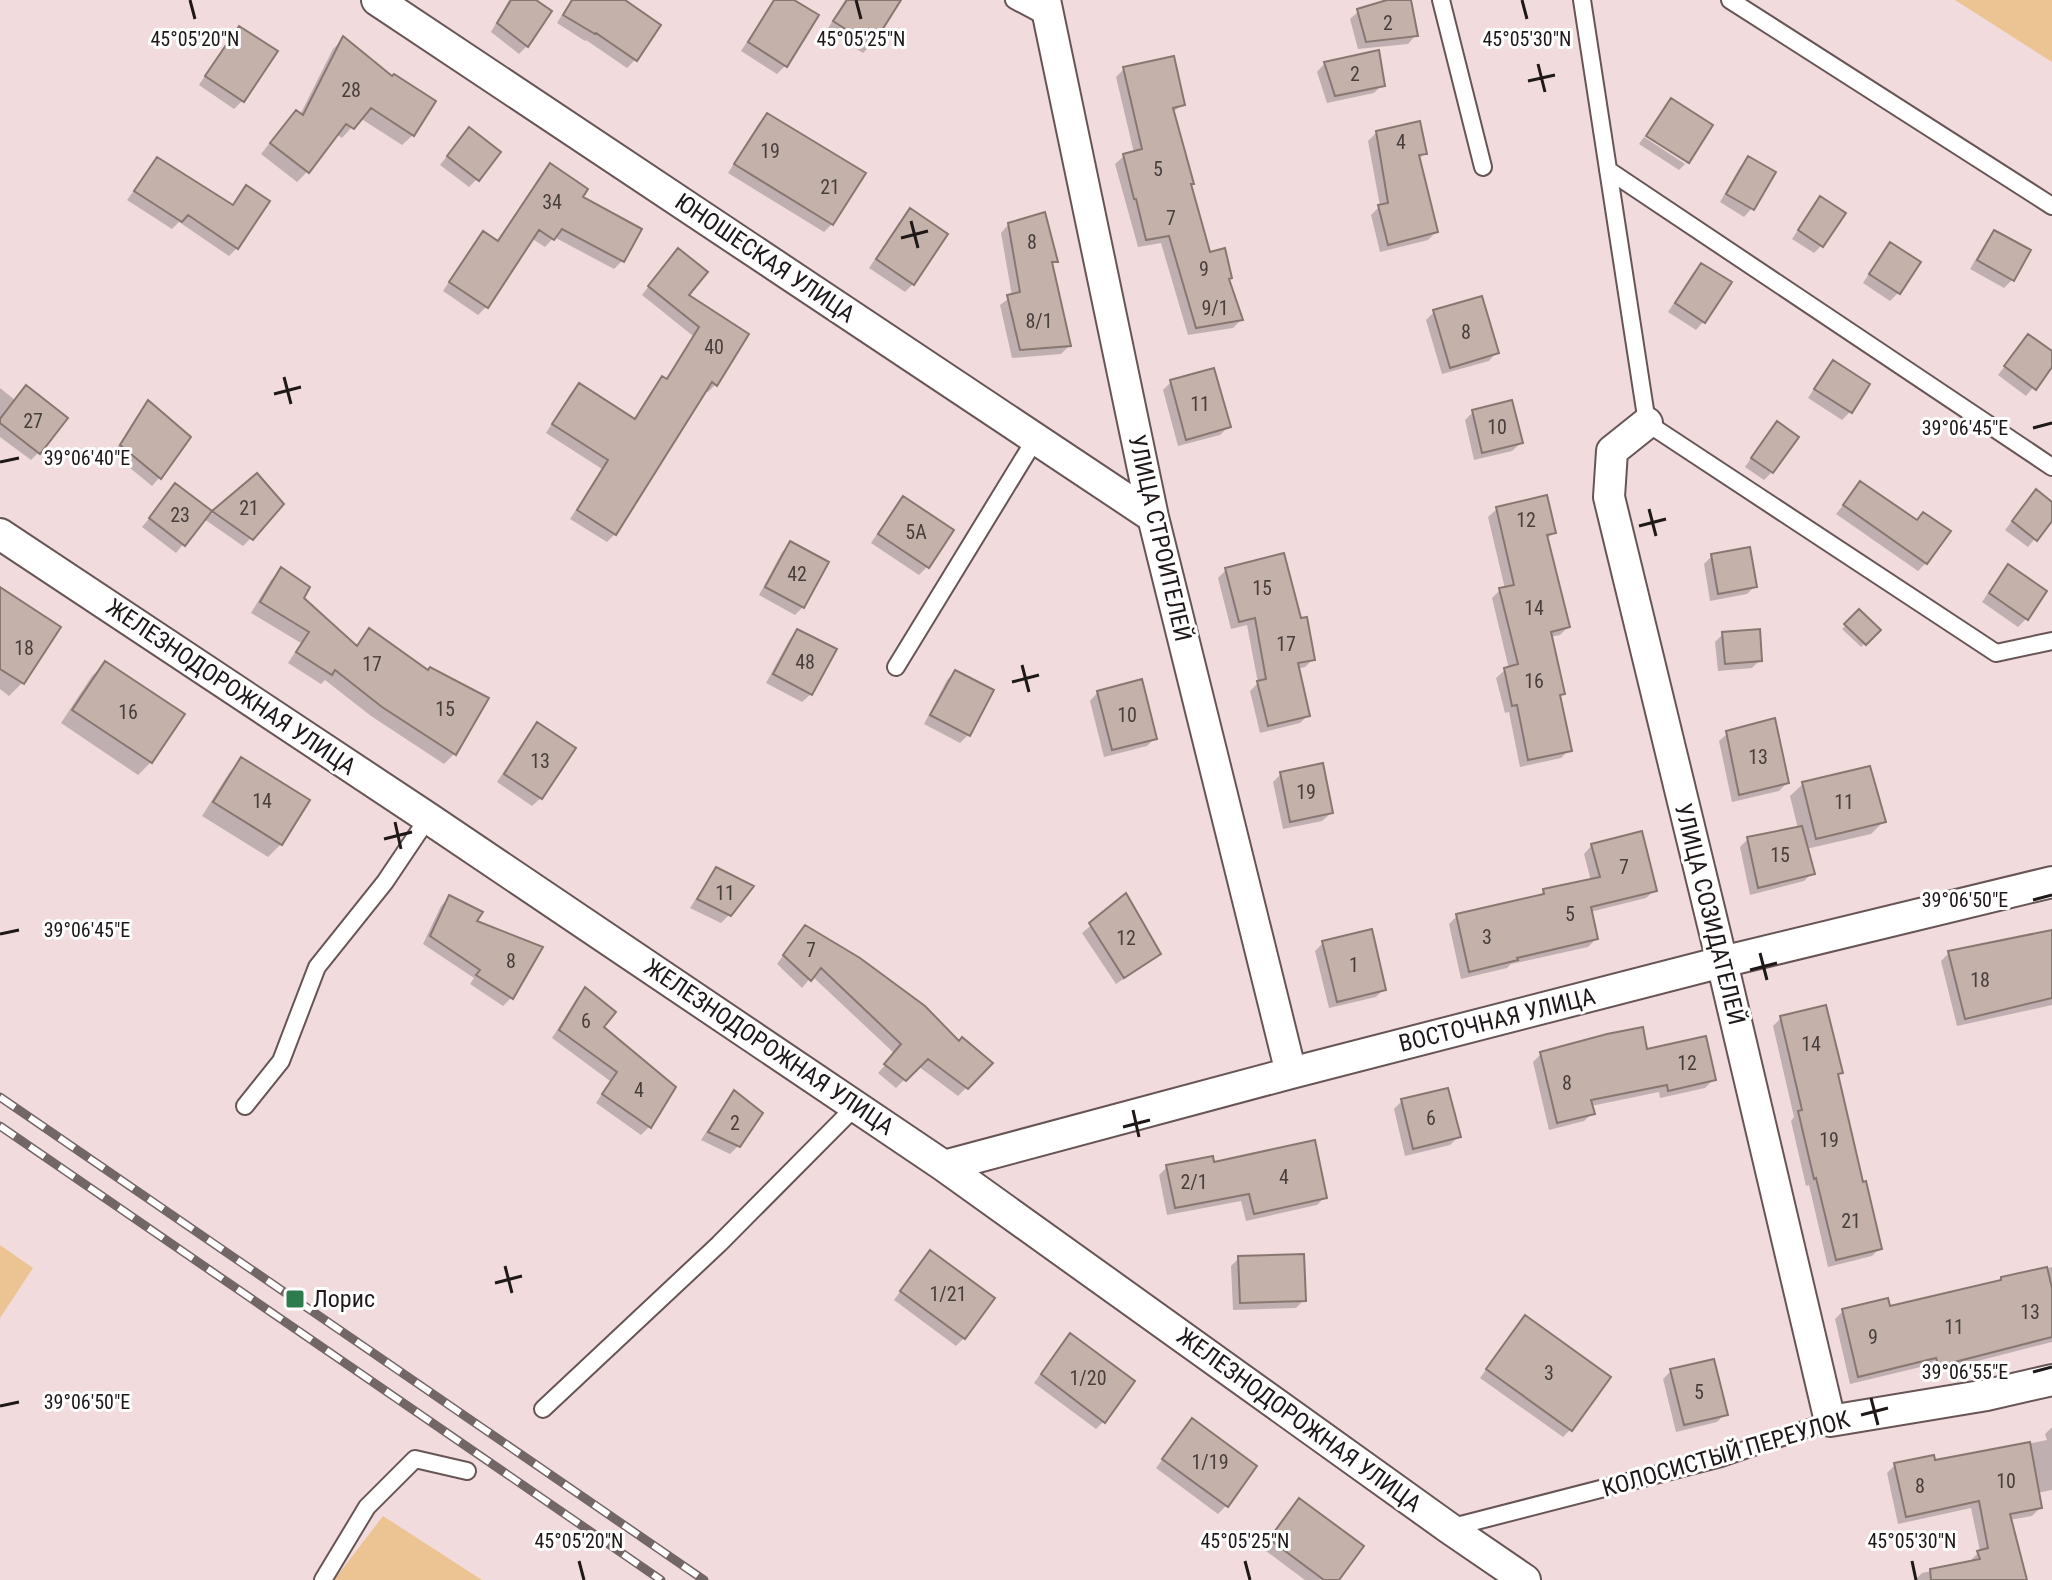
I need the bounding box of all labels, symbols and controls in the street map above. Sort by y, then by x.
house number: 2 [1383,11,1393,35]
text: 45°05'20"N [150,27,240,51]
text: 45°05'25"N [816,27,906,51]
text: 45°05'30"N [1482,27,1572,51]
house number: 2 [1350,62,1360,86]
house number: 28 [341,78,361,102]
house number: 4 [1396,130,1406,154]
house number: 19 [760,139,780,163]
house number: 5 [1153,157,1163,181]
house number: 21 [820,175,840,199]
street label: ЮНОШЕСКАЯ УЛИЦА [670,187,860,329]
house number: 34 [542,190,562,214]
house number: 7 [1166,206,1176,230]
house number: 8 [1027,230,1037,254]
house number: 9 [1199,257,1209,281]
house number: 9/1 [1201,296,1229,320]
house number: 8/1 [1025,309,1053,333]
house number: 8 [1461,320,1471,344]
house number: 40 [704,335,724,359]
house number: 11 [1190,392,1210,416]
house number: 27 [23,409,43,433]
house number: 10 [1487,415,1507,439]
text: 39°06'45"E [1922,416,2008,440]
street label: УЛИЦА СТРОИТЕЛЕЙ [1123,432,1197,644]
text: 39°06'40"E [44,446,130,470]
house number: 21 [239,496,259,520]
house number: 23 [170,503,190,527]
house number: 12 [1516,508,1536,532]
house number: 5А [905,520,927,544]
house number: 42 [787,562,807,586]
house number: 15 [1252,576,1272,600]
street label: ЖЕЛЕЗНОДОРОЖНАЯ УЛИЦА [101,593,361,781]
house number: 14 [1524,596,1544,620]
house number: 17 [1276,632,1296,656]
house number: 18 [14,636,34,660]
house number: 48 [795,650,815,674]
house number: 17 [362,652,382,676]
house number: 16 [1524,669,1544,693]
house number: 15 [435,697,455,721]
house number: 16 [118,700,138,724]
house number: 10 [1117,703,1137,727]
house number: 13 [1748,745,1768,769]
house number: 13 [530,749,550,773]
house number: 19 [1296,780,1316,804]
house number: 14 [252,789,272,813]
house number: 11 [1834,790,1854,814]
street label: УЛИЦА СОЗИДАТЕЛЕЙ [1669,800,1751,1028]
house number: 15 [1770,843,1790,867]
house number: 7 [1619,855,1629,879]
house number: 11 [715,881,735,905]
text: 39°06'50"E [1922,888,2008,912]
house number: 5 [1565,902,1575,926]
text: 39°06'45"E [44,918,130,942]
house number: 3 [1482,925,1492,949]
house number: 12 [1116,926,1136,950]
house number: 7 [806,938,816,962]
house number: 8 [506,949,516,973]
street label: ЖЕЛЕЗНОДОРОЖНАЯ УЛИЦА [639,953,899,1141]
house number: 1 [1349,953,1359,977]
house number: 18 [1970,968,1990,992]
street label: ВОСТОЧНАЯ УЛИЦА [1396,982,1598,1058]
house number: 6 [581,1009,591,1033]
house number: 14 [1801,1032,1821,1056]
house number: 12 [1677,1051,1697,1075]
house number: 8 [1562,1071,1572,1095]
house number: 4 [634,1078,644,1102]
house number: 6 [1426,1106,1436,1130]
house number: 2 [730,1111,740,1135]
house number: 19 [1819,1128,1839,1152]
house number: 4 [1279,1165,1289,1189]
house number: 2/1 [1180,1170,1208,1194]
house number: 21 [1841,1209,1861,1233]
house number: 1/21 [929,1282,967,1306]
place label: Лорис [313,1285,375,1313]
marker: Лорис [284,1288,306,1310]
house number: 13 [2020,1300,2040,1324]
house number: 11 [1944,1315,1964,1339]
street label: ЖЕЛЕЗНОДОРОЖНАЯ УЛИЦА [1171,1322,1427,1518]
house number: 9 [1868,1325,1878,1349]
text: 39°06'55"E [1922,1360,2008,1384]
house number: 3 [1544,1361,1554,1385]
house number: 1/20 [1069,1366,1107,1390]
house number: 5 [1694,1380,1704,1404]
text: 39°06'50"E [44,1390,130,1414]
street label: КОЛОСИСТЫЙ ПЕРЕУЛОК [1599,1405,1854,1503]
house number: 1/19 [1191,1450,1229,1474]
house number: 10 [1996,1469,2016,1493]
house number: 8 [1915,1474,1925,1498]
text: 45°05'20"N [534,1529,624,1553]
text: 45°05'25"N [1200,1529,1290,1553]
text: 45°05'30"N [1867,1529,1957,1553]

